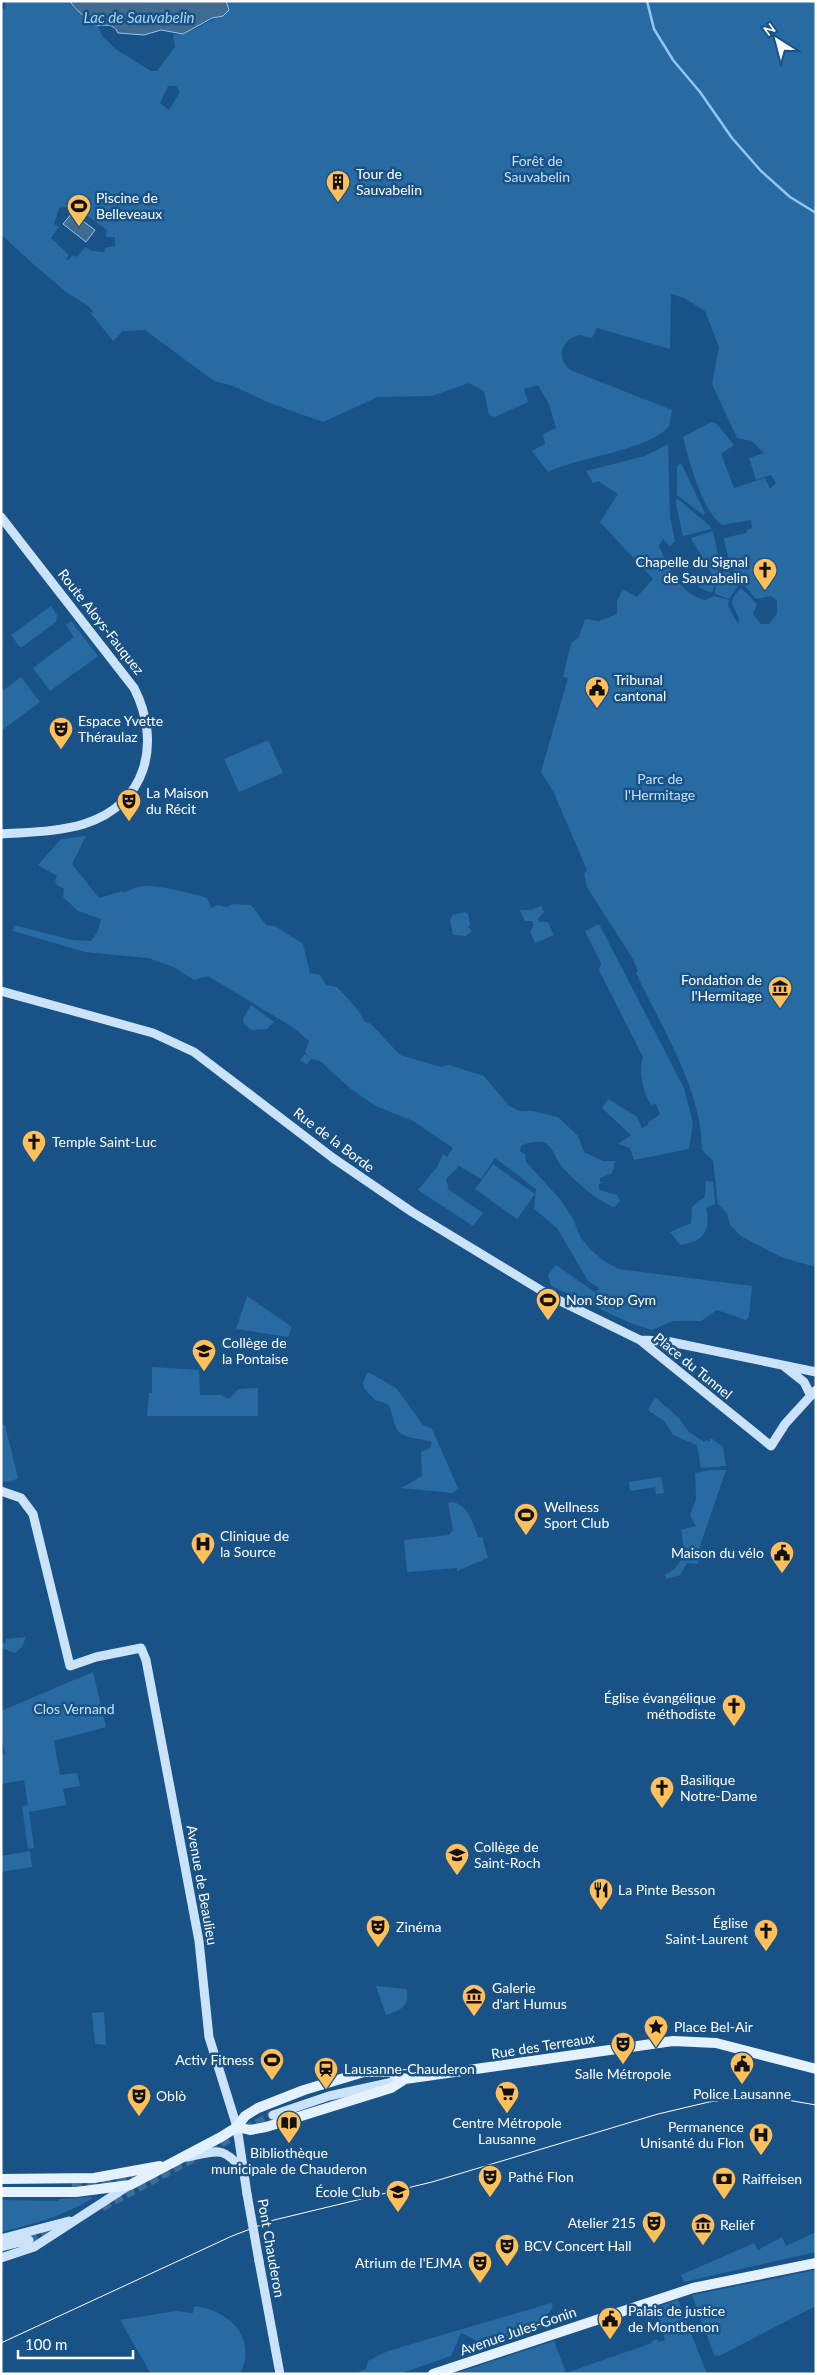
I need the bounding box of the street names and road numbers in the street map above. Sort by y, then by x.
street label: Route Aloys-Fauquez [55,565,148,678]
street label: Rue de la Borde [291,1104,378,1176]
street label: Place du Tunnel [651,1329,736,1402]
street label: Avenue de Beaulieu [184,1824,221,1946]
street label: Rue des Terreaux [490,2029,596,2062]
street label: Pont Chauderon [254,2197,289,2299]
street label: Avenue Jules-Gonin [457,2303,578,2358]

